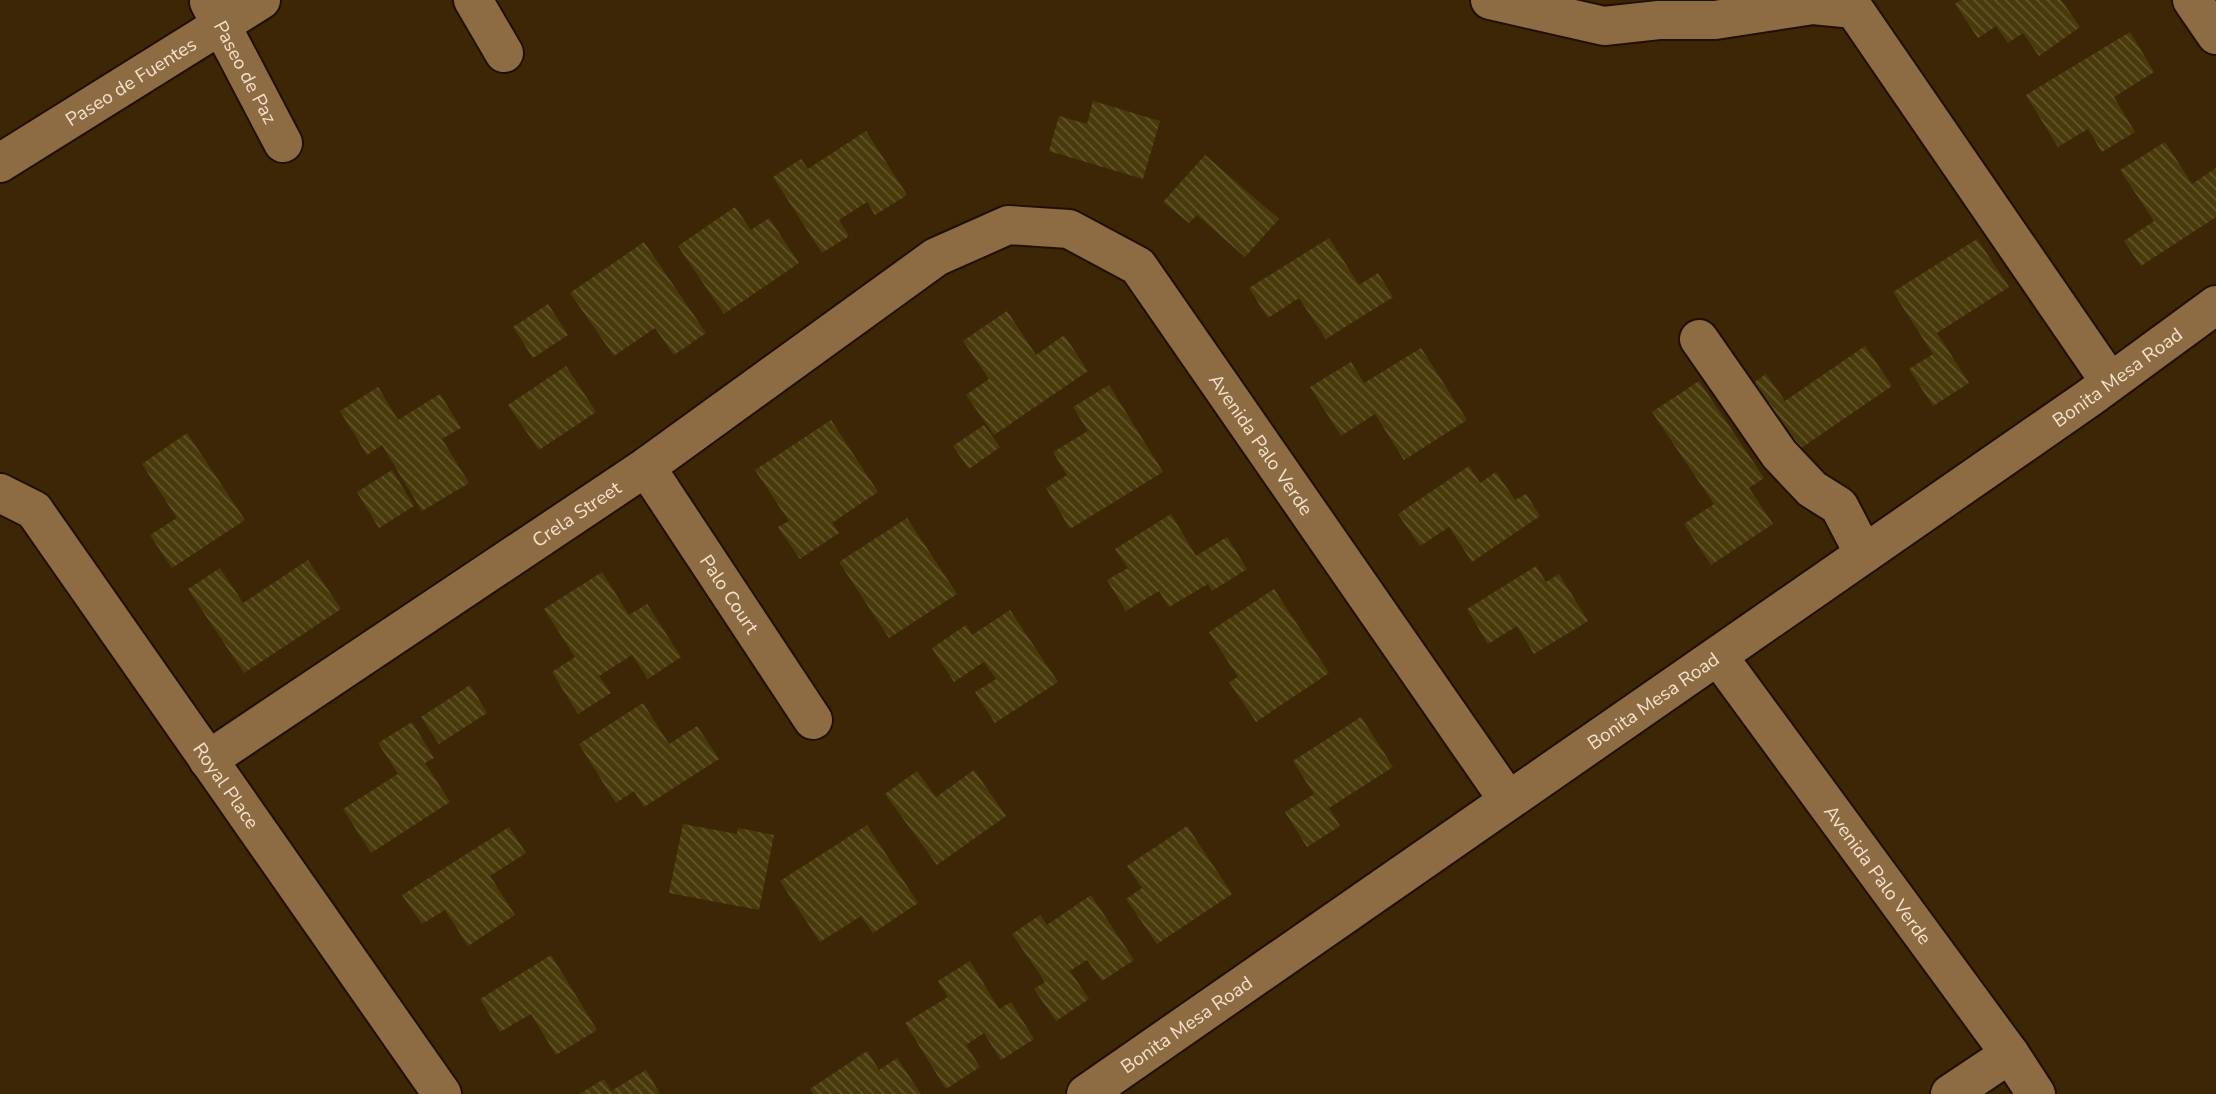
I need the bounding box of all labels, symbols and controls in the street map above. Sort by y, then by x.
street label: Paseo de Paz [207,16,283,129]
street label: Paseo de Fuentes [61,32,202,133]
street label: Bonita Mesa Road [2047,322,2188,434]
street label: Avenida Palo Verde [1202,369,1319,521]
street label: Crela Street [527,475,627,554]
street label: Palo Court [693,550,765,639]
street label: Bonita Mesa Road [1582,647,1725,756]
street label: Royal Place [186,738,265,834]
street label: Avenida Palo Verde [1818,800,1937,950]
street label: Bonita Mesa Road [1116,970,1258,1080]

